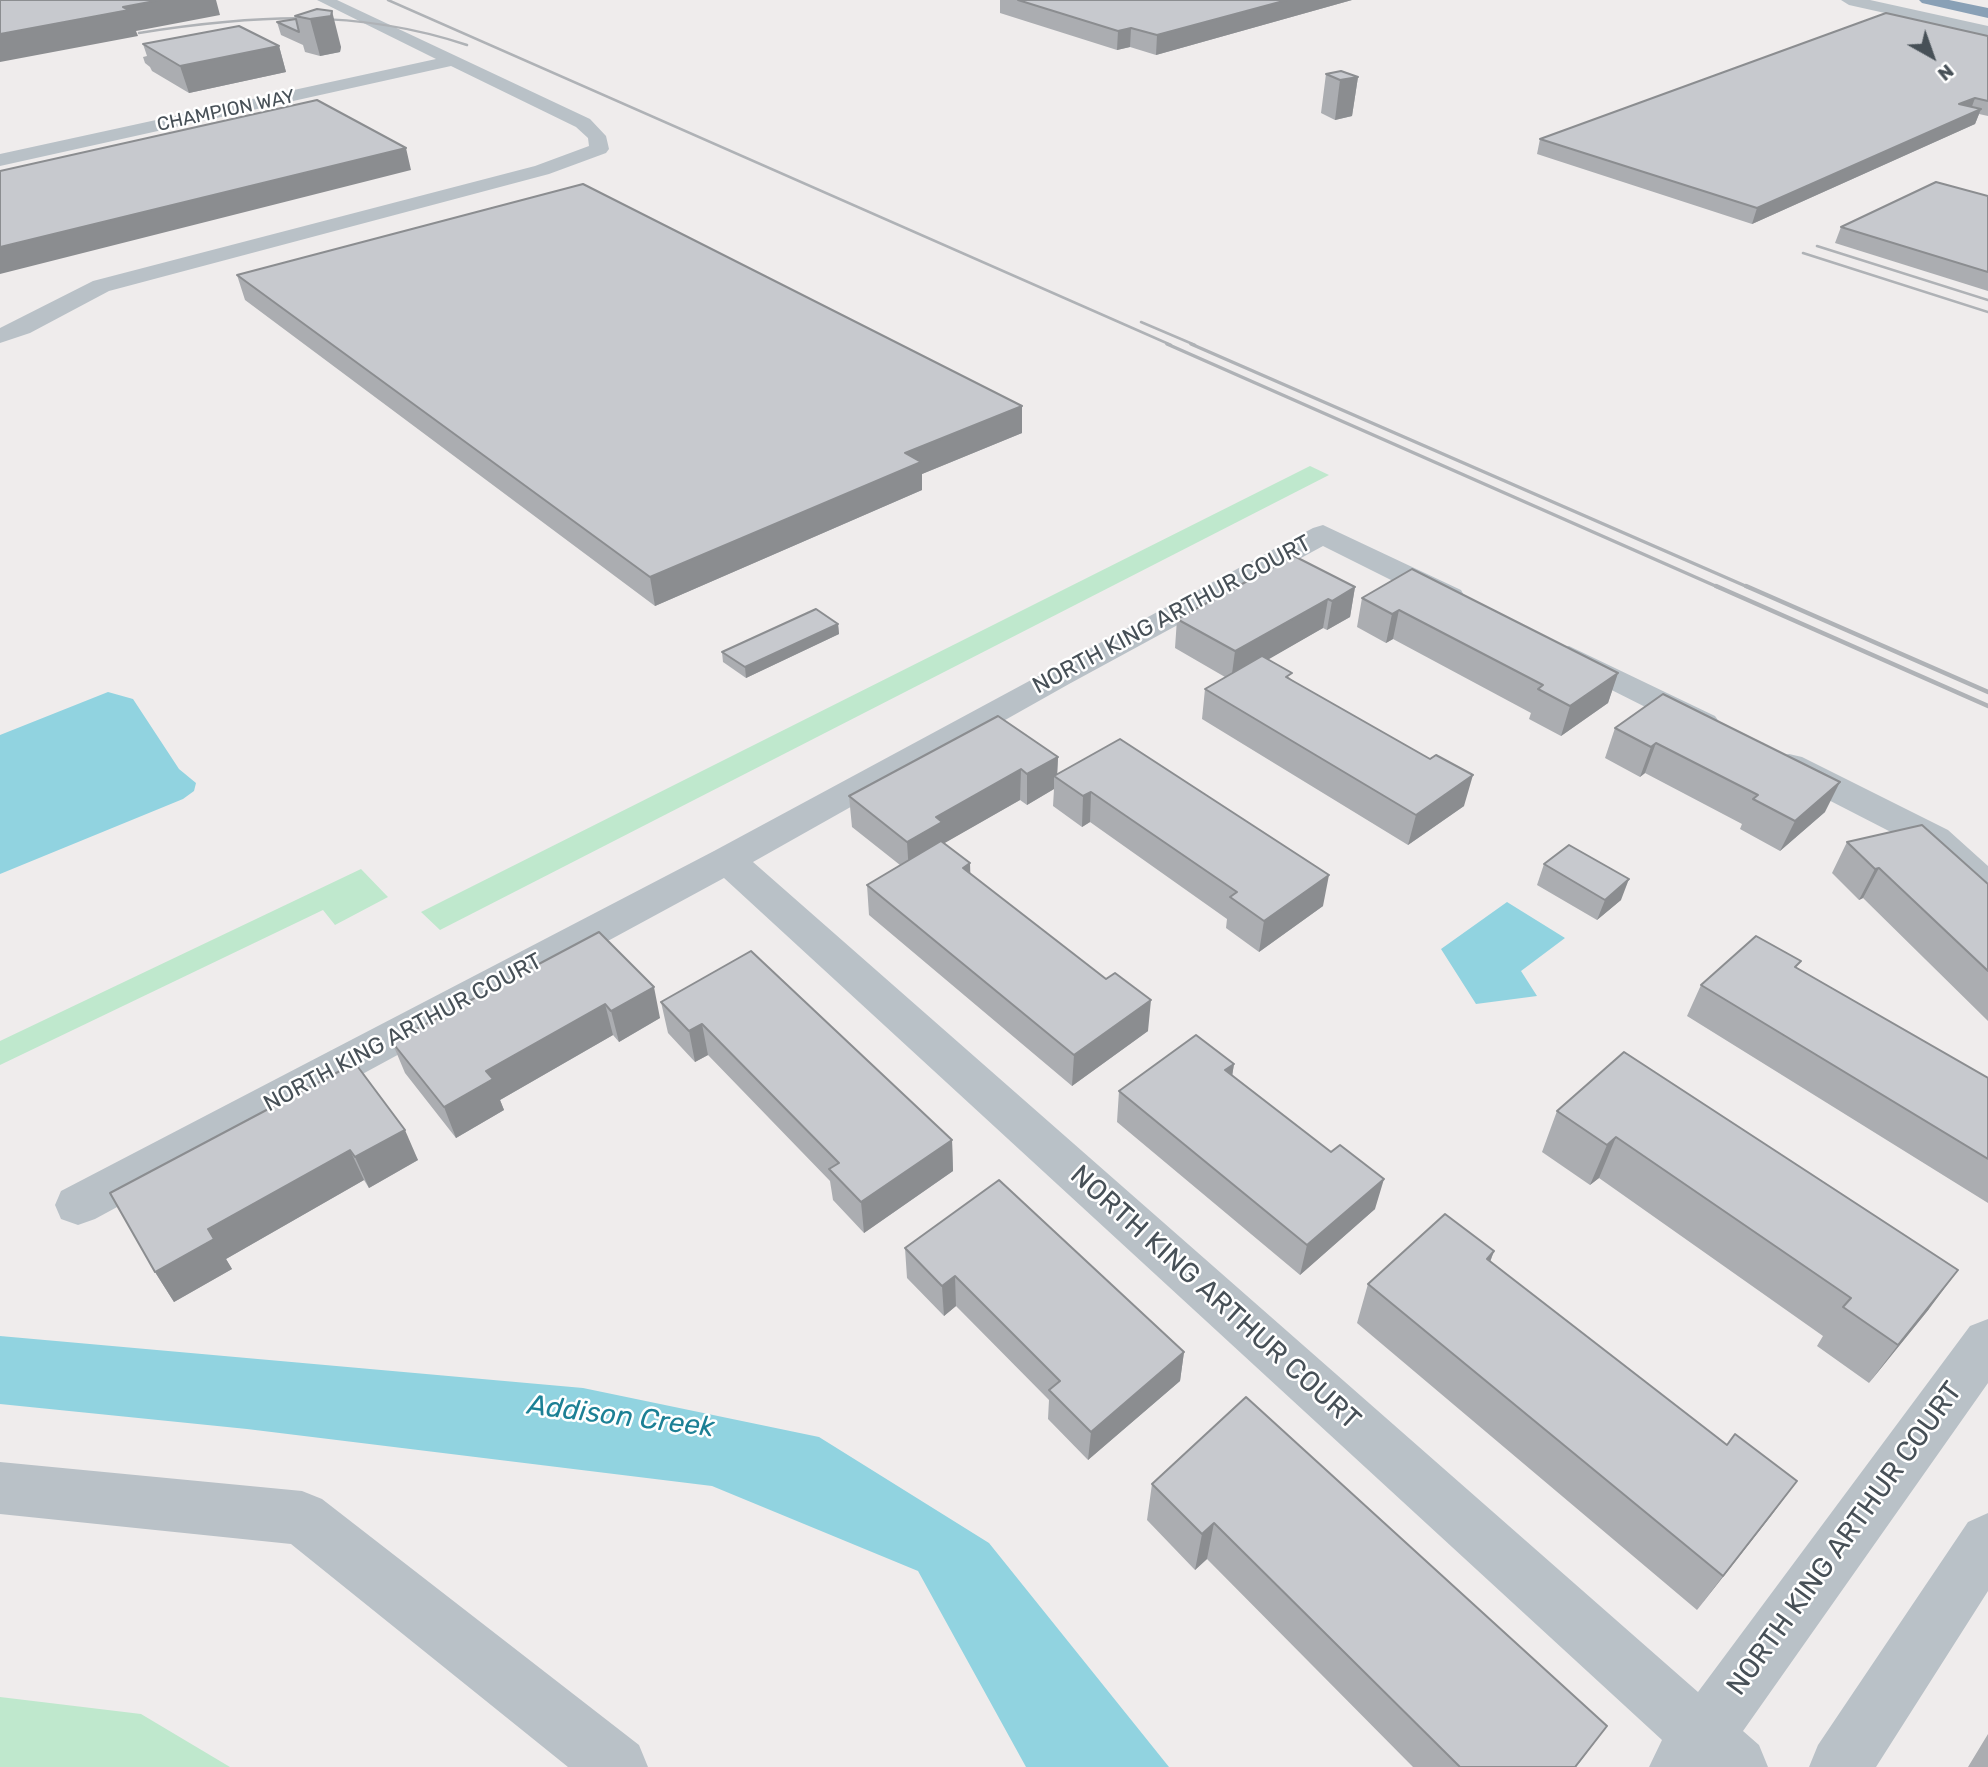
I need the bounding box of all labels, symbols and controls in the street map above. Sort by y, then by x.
north arrow [1897,21,1967,91]
text: N [1933,59,1958,86]
street label: CHAMPION WAY [155,85,297,137]
street label: NORTH KING ARTHUR COURT [1028,530,1316,700]
street label: NORTH KING ARTHUR COURT [259,948,547,1118]
street label: NORTH KING ARTHUR COURT [1063,1159,1367,1437]
street label: NORTH KING ARTHUR COURT [1720,1376,1970,1702]
water label: Addison Creek [526,1389,716,1445]

